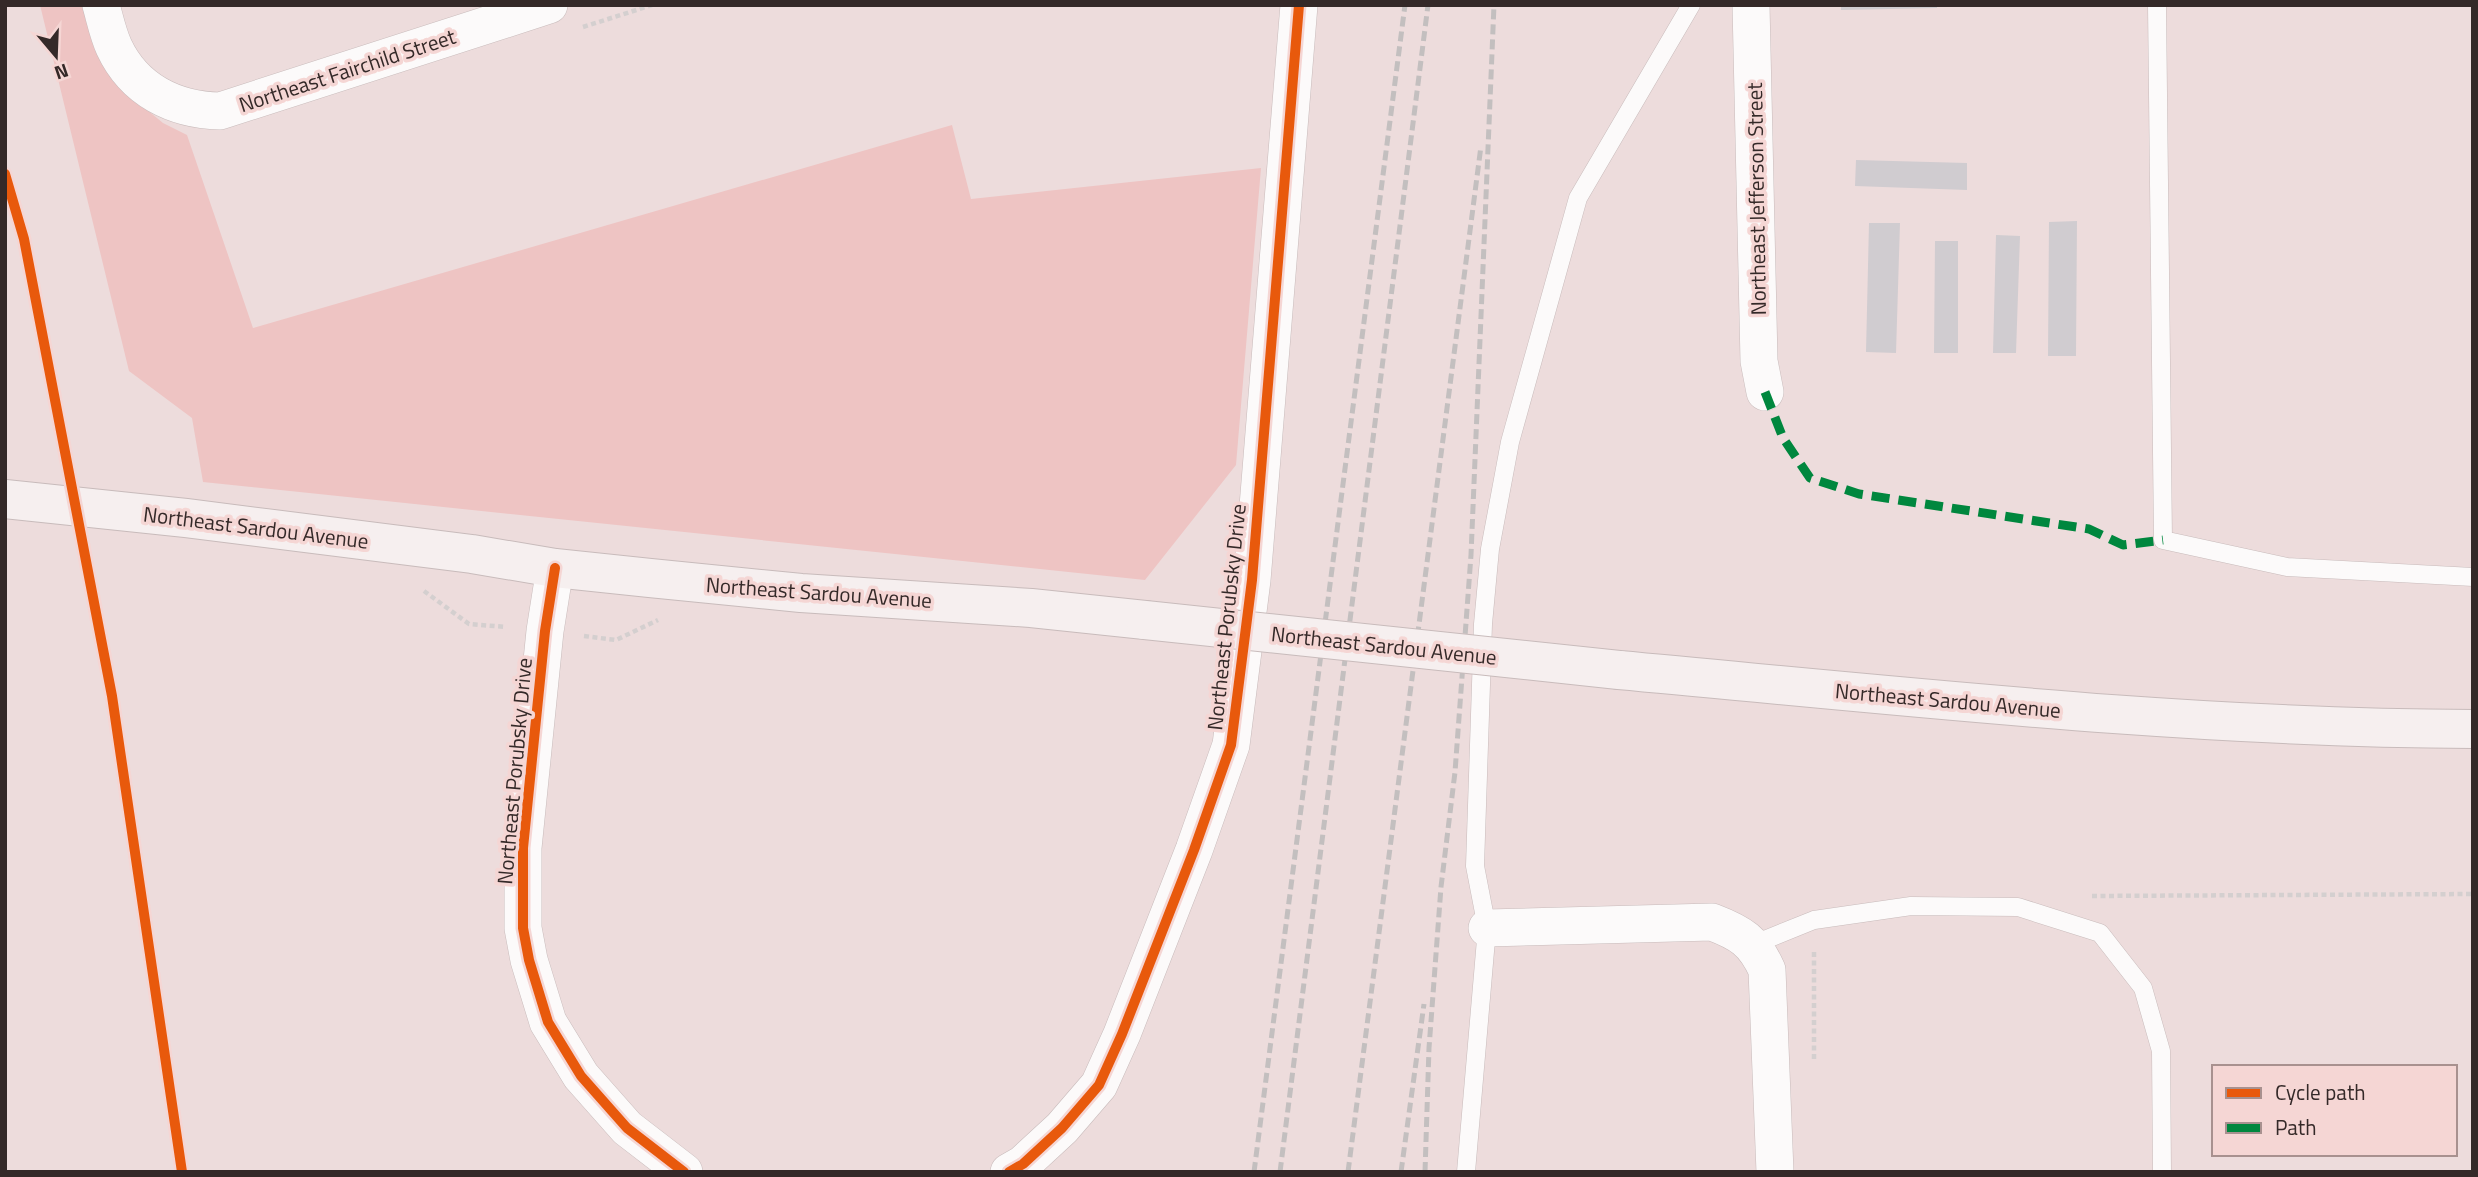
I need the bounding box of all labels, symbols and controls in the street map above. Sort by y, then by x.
street label: Northeast Fairchild Street [234,20,460,120]
north arrow [21,21,91,91]
text: N [51,57,73,88]
street label: Northeast Jefferson Street [1738,82,1774,316]
street label: Northeast Sardou Avenue [142,497,370,557]
street label: Northeast Porubsky Drive [1198,502,1254,732]
street label: Northeast Sardou Avenue [705,568,933,616]
street label: Northeast Sardou Avenue [1270,617,1498,673]
street label: Northeast Porubsky Drive [488,656,540,886]
street label: Northeast Sardou Avenue [1834,674,2062,726]
legend [2212,1065,2457,1156]
text: Cycle path [2275,1076,2366,1108]
text: Path [2275,1111,2317,1143]

